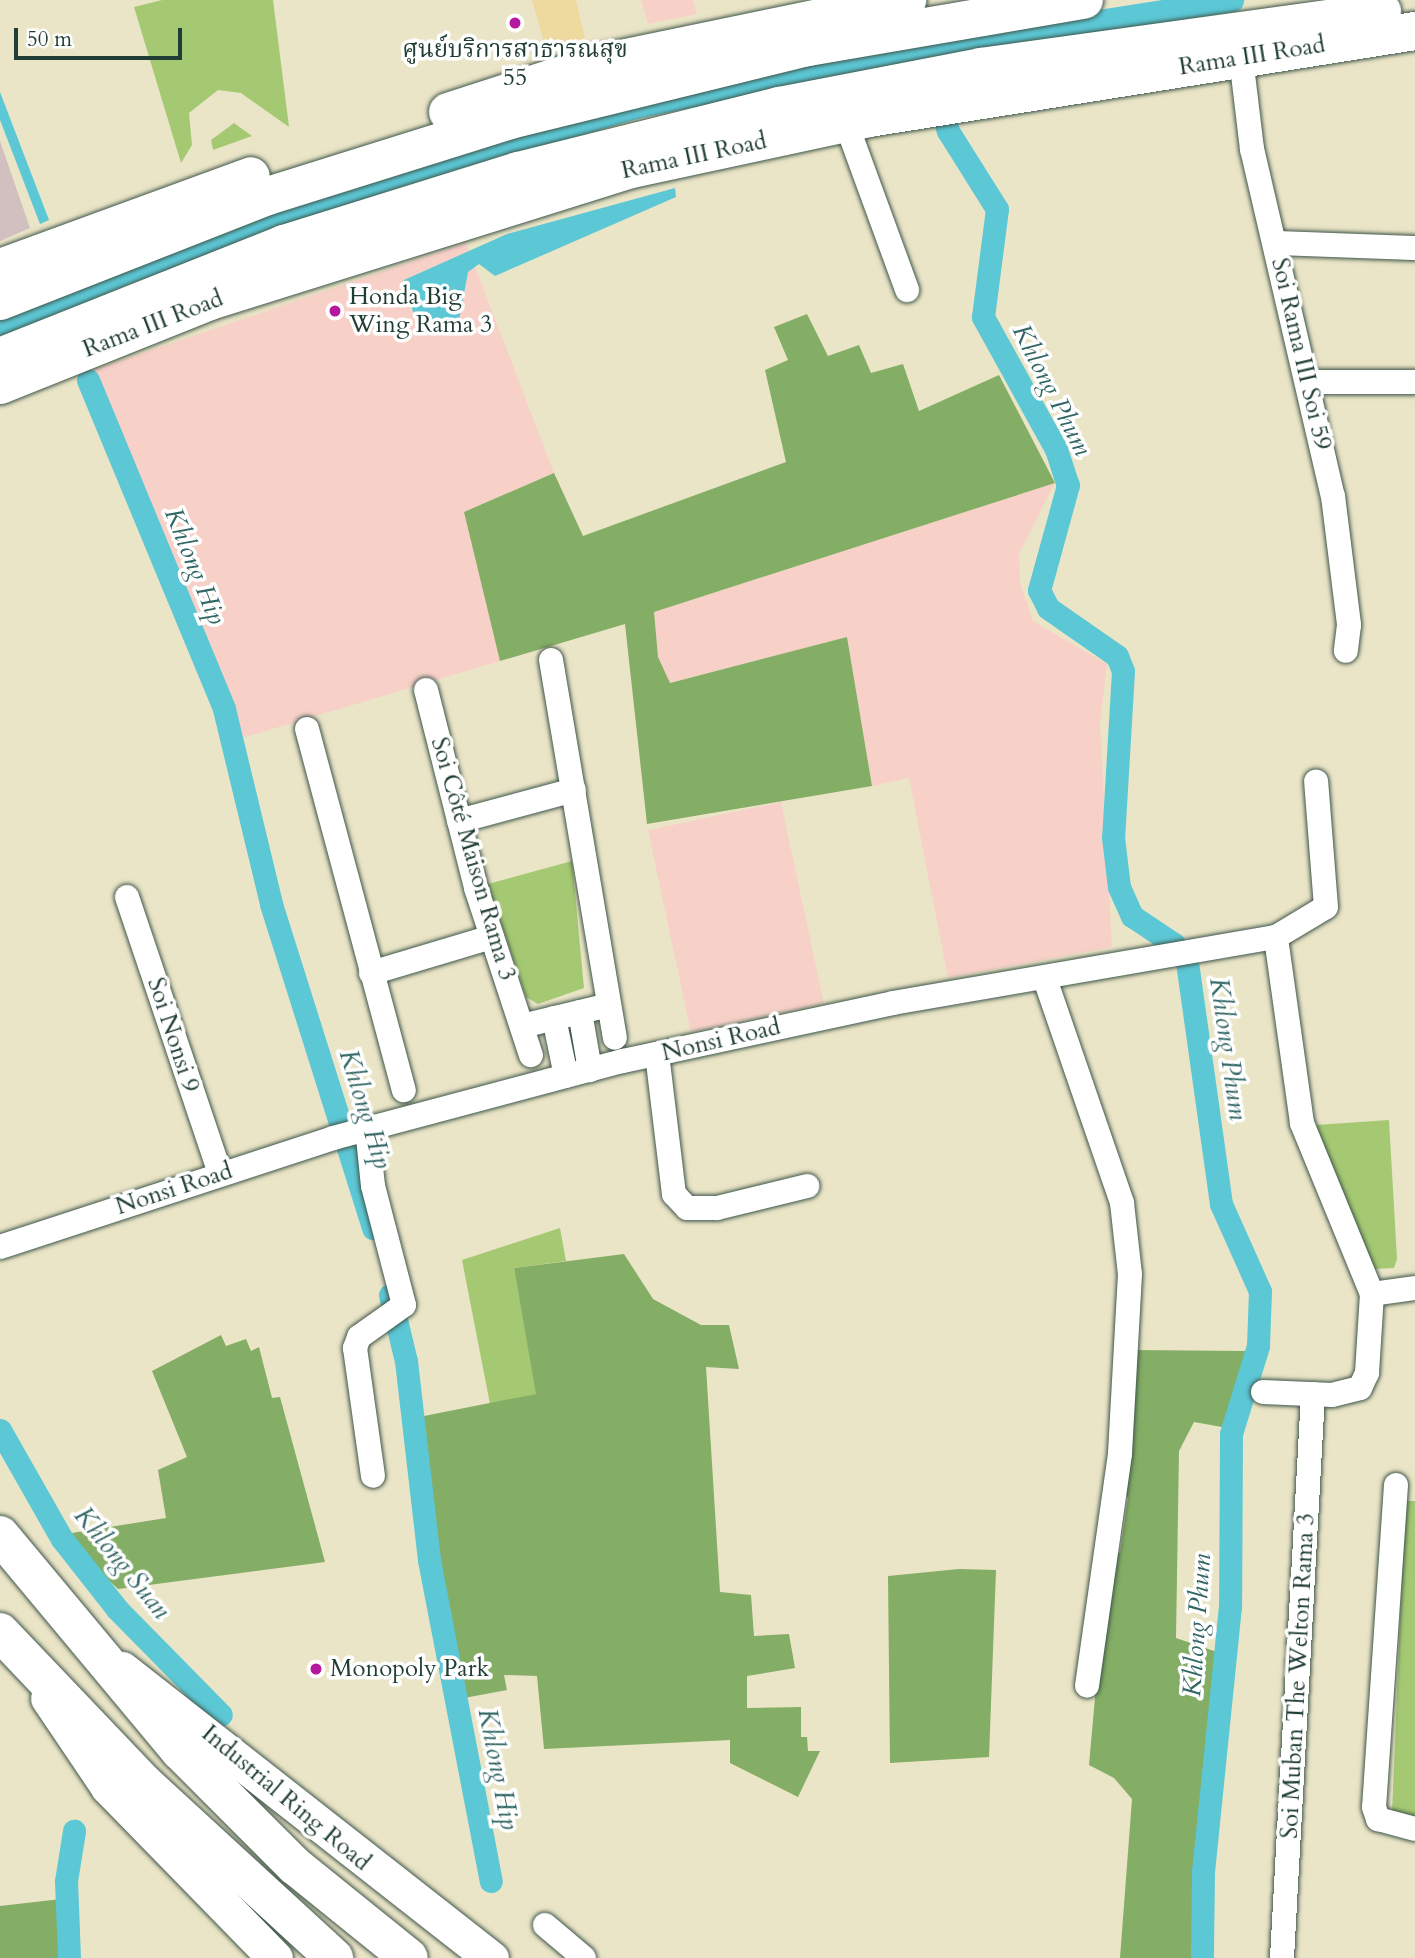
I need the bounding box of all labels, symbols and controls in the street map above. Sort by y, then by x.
marker: ศูนย์บริการสาธารณสุข 55 [505,13,525,33]
scale bar [18,14,186,58]
text: 50 m [27,25,72,54]
street label: Rama III Road [1177,30,1327,82]
place label: ศูนย์บริการสาธารณสุข 55 [402,36,628,92]
street label: Rama III Road [619,127,769,185]
street label: Soi Rama III Soi 59 [1265,255,1337,453]
place label: Honda Big Wing Rama 3 [349,283,492,339]
street label: Rama III Road [79,284,227,364]
marker: Honda Big Wing Rama 3 [327,303,343,319]
water label: Khlong Phum [1005,319,1099,461]
water label: Khlong Hip [158,503,232,629]
street label: Soi Côté Maison Rama 3 [424,734,522,984]
street label: Soi Nonsi 9 [141,974,205,1096]
water label: Khlong Phum [1203,976,1253,1122]
street label: Nonsi Road [659,1012,783,1068]
water label: Khlong Hip [332,1046,398,1172]
street label: Nonsi Road [112,1157,236,1221]
water label: Khlong Suan [67,1501,177,1625]
street label: Soi Muban The Welton Rama 3 [1275,1512,1321,1840]
water label: Khlong Phum [1176,1552,1218,1698]
place label: Monopoly Park [330,1655,489,1683]
marker: Monopoly Park [308,1661,324,1677]
water label: Khlong Hip [471,1706,525,1832]
street label: Industrial Ring Road [196,1719,376,1877]

